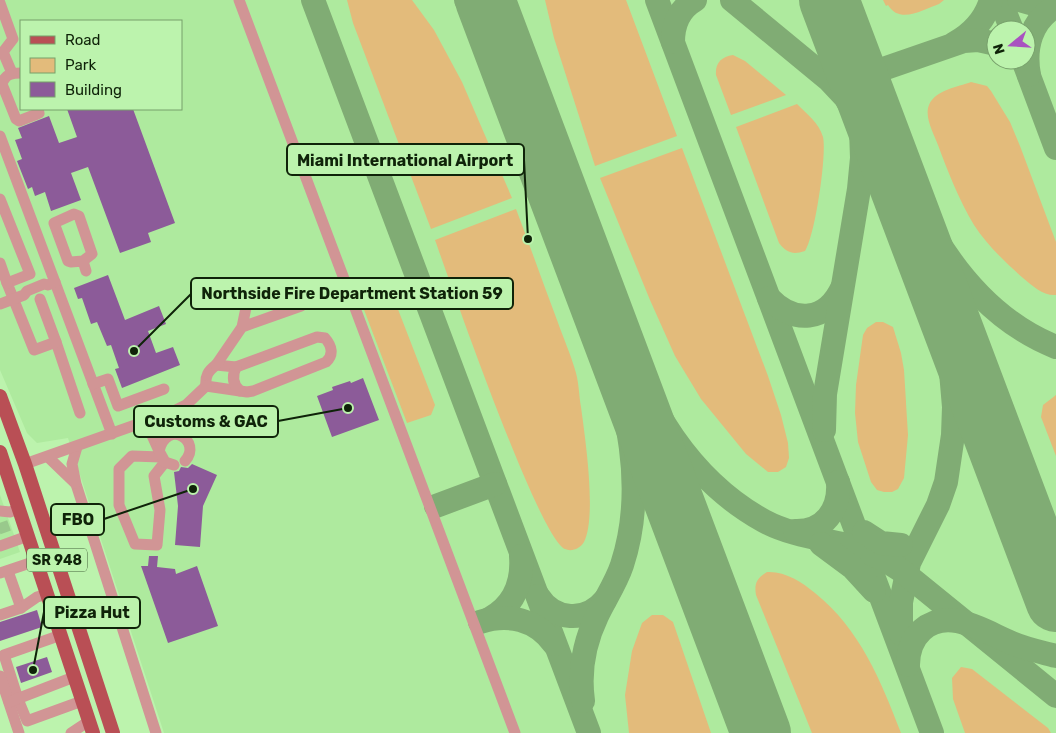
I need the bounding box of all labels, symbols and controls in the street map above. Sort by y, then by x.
legend [20,20,182,110]
north arrow [986,20,1036,70]
text: Road [65,31,101,49]
text: N [989,41,1009,56]
text: Park [65,56,96,74]
text: Building [65,81,122,99]
callout: Miami International Airport [287,144,524,175]
text: Miami International Airport [297,151,514,170]
callout: Northside Fire Department Station 59 [191,278,513,309]
text: Northside Fire Department Station 59 [201,284,503,303]
callout: Customs & GAC [134,406,278,437]
text: Customs & GAC [144,412,268,431]
callout: FBO [51,504,104,535]
text: FBO [62,510,94,529]
road number: SR 948 [27,548,87,572]
callout: Pizza Hut [44,597,140,628]
text: Pizza Hut [54,603,130,622]

